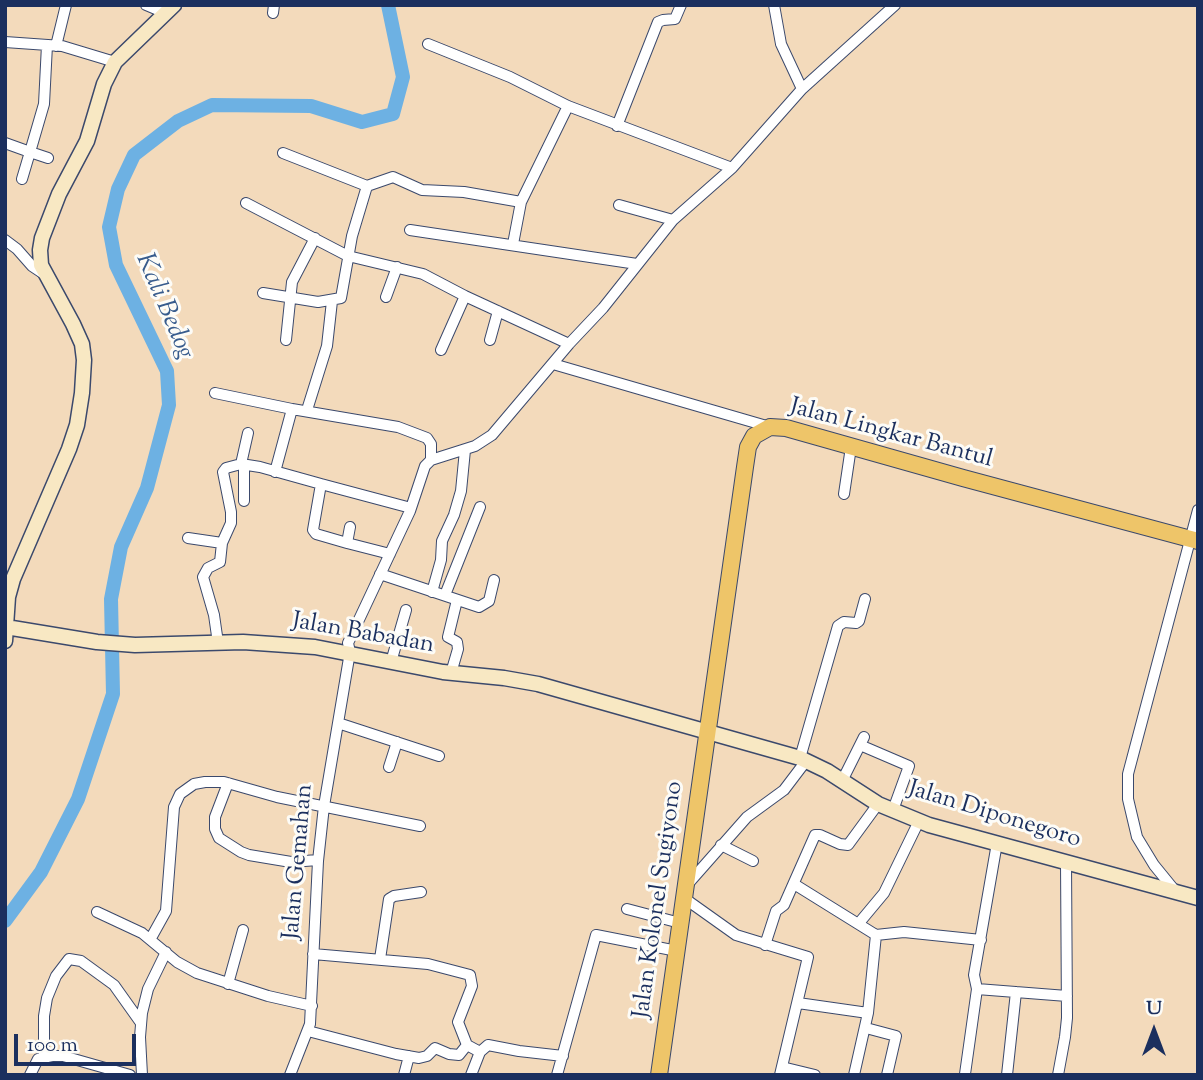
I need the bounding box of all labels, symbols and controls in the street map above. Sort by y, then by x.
water label: Kali Bedog [127,249,199,365]
street label: Jalan Lingkar Bantul [786,394,996,476]
street label: Jalan Babadan [290,608,436,662]
street label: Jalan Diponegoro [904,776,1084,856]
street label: Jalan Kolonel Sugiyono [629,780,691,1020]
street label: Jalan Gemahan [279,783,321,941]
north arrow [1119,996,1189,1066]
text: U [1146,996,1162,1023]
scale bar [18,1020,140,1064]
text: 100 m [27,1031,78,1061]

